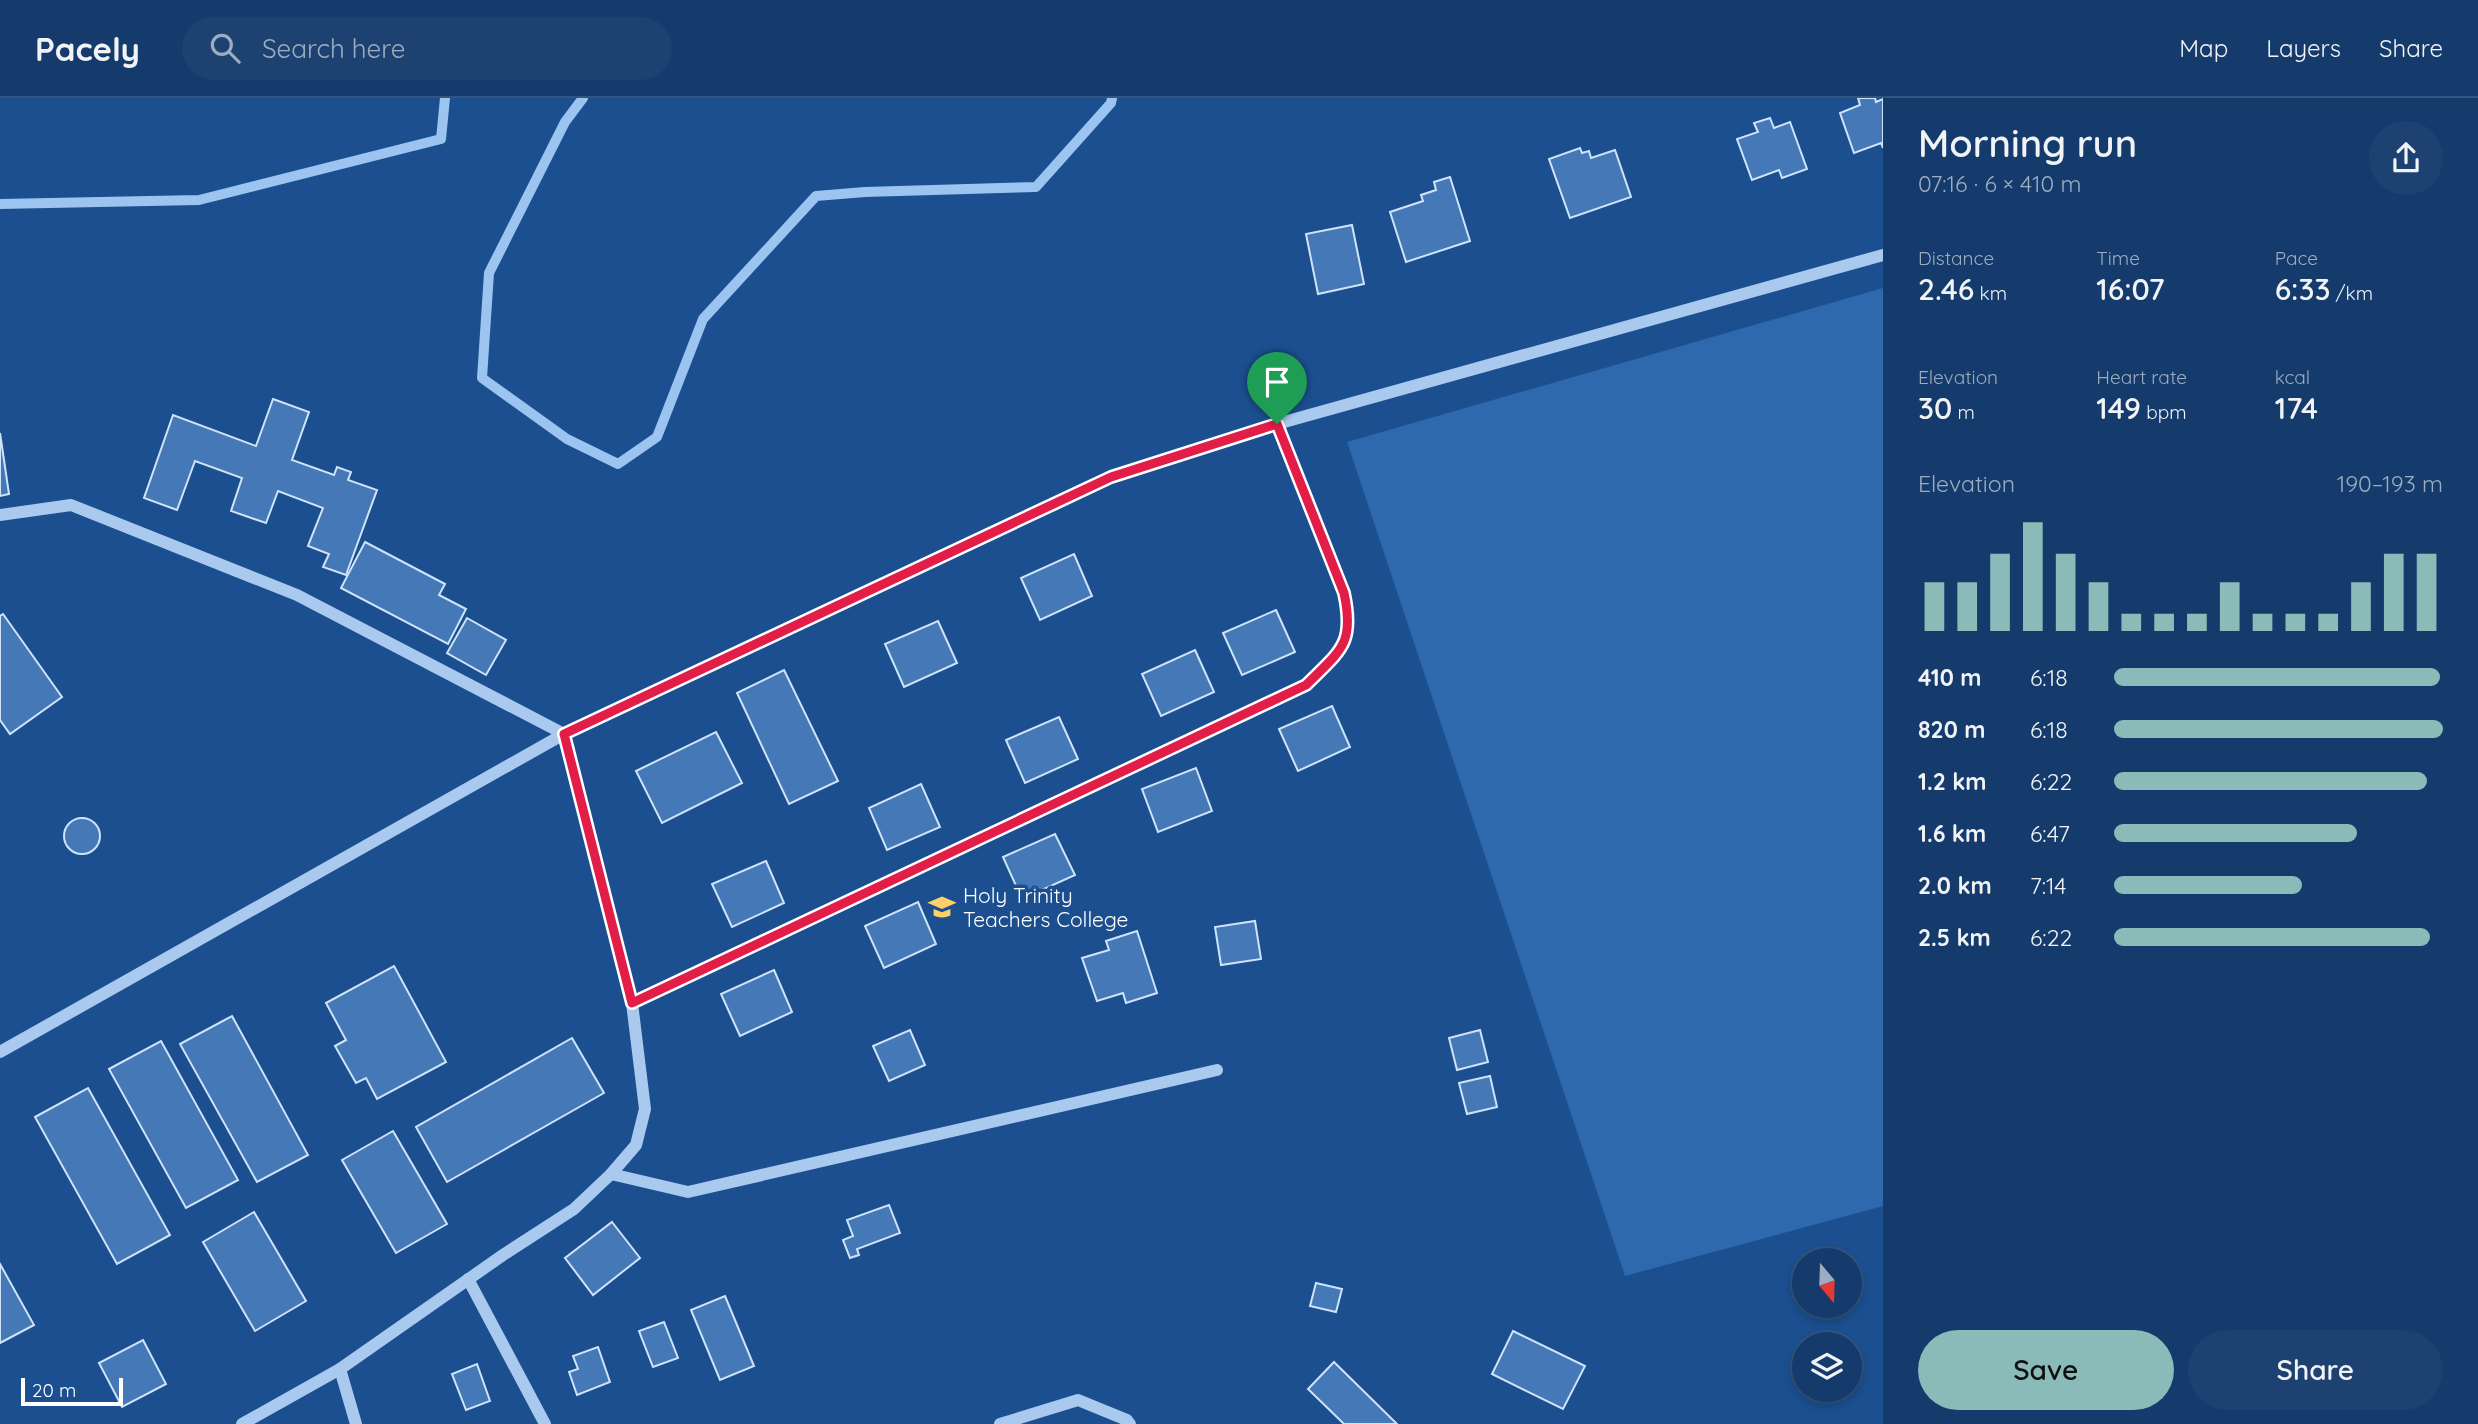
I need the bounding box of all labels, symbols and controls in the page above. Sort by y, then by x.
search box [182,17,672,80]
text: Pacely [35,28,140,69]
icon: search [206,29,244,67]
text: Search here [262,32,405,65]
text: Map [2179,33,2228,63]
text: Layers [2266,33,2341,63]
text: Share [2379,33,2443,63]
text: Morning run [1918,119,2137,167]
button: share [2369,121,2443,195]
text: 07:16 · 6 × 410 m [1918,169,2081,198]
text: Distance [1918,246,1994,270]
text: Time [2096,246,2140,270]
text: Pace [2275,246,2318,270]
text: 2.46 [1918,270,1974,308]
text: 16:07 [2096,270,2165,308]
text: 6:33 [2275,270,2330,308]
text: km [1974,281,2007,305]
text: /km [2330,281,2373,305]
pin [1247,352,1307,424]
icon: arrive [1258,363,1296,401]
text: Elevation [1918,365,1998,389]
text: Heart rate [2096,365,2187,389]
text: kcal [2275,365,2310,389]
text: 30 [1918,389,1952,427]
text: 149 [2096,389,2141,427]
text: 174 [2275,389,2318,427]
text: m [1952,400,1975,424]
text: bpm [2141,400,2187,424]
text: Elevation [1918,469,2015,498]
text: 190–193 m [2337,469,2443,498]
text: 410 m [1918,663,1982,692]
text: 6:18 [2030,663,2068,692]
text: 820 m [1918,715,1985,744]
text: 6:18 [2030,715,2068,744]
text: 1.2 km [1918,767,1987,796]
text: 6:22 [2030,767,2072,796]
text: 1.6 km [1918,819,1986,848]
text: 6:47 [2030,819,2070,848]
text: 2.0 km [1918,871,1992,900]
text: 7:14 [2030,871,2066,900]
place label: Holy Trinity Teachers College [963,882,1128,932]
school or university icon: Holy Trinity Teachers College [927,892,957,922]
text: 2.5 km [1918,923,1991,952]
text: 6:22 [2030,923,2072,952]
north arrow [1792,1248,1862,1318]
map controls [1792,1248,1862,1402]
button: Save [1918,1330,2174,1410]
button: Share [2188,1330,2443,1410]
button: layers [1792,1332,1862,1402]
scale bar [21,1375,122,1407]
text: 20 m [32,1378,76,1402]

